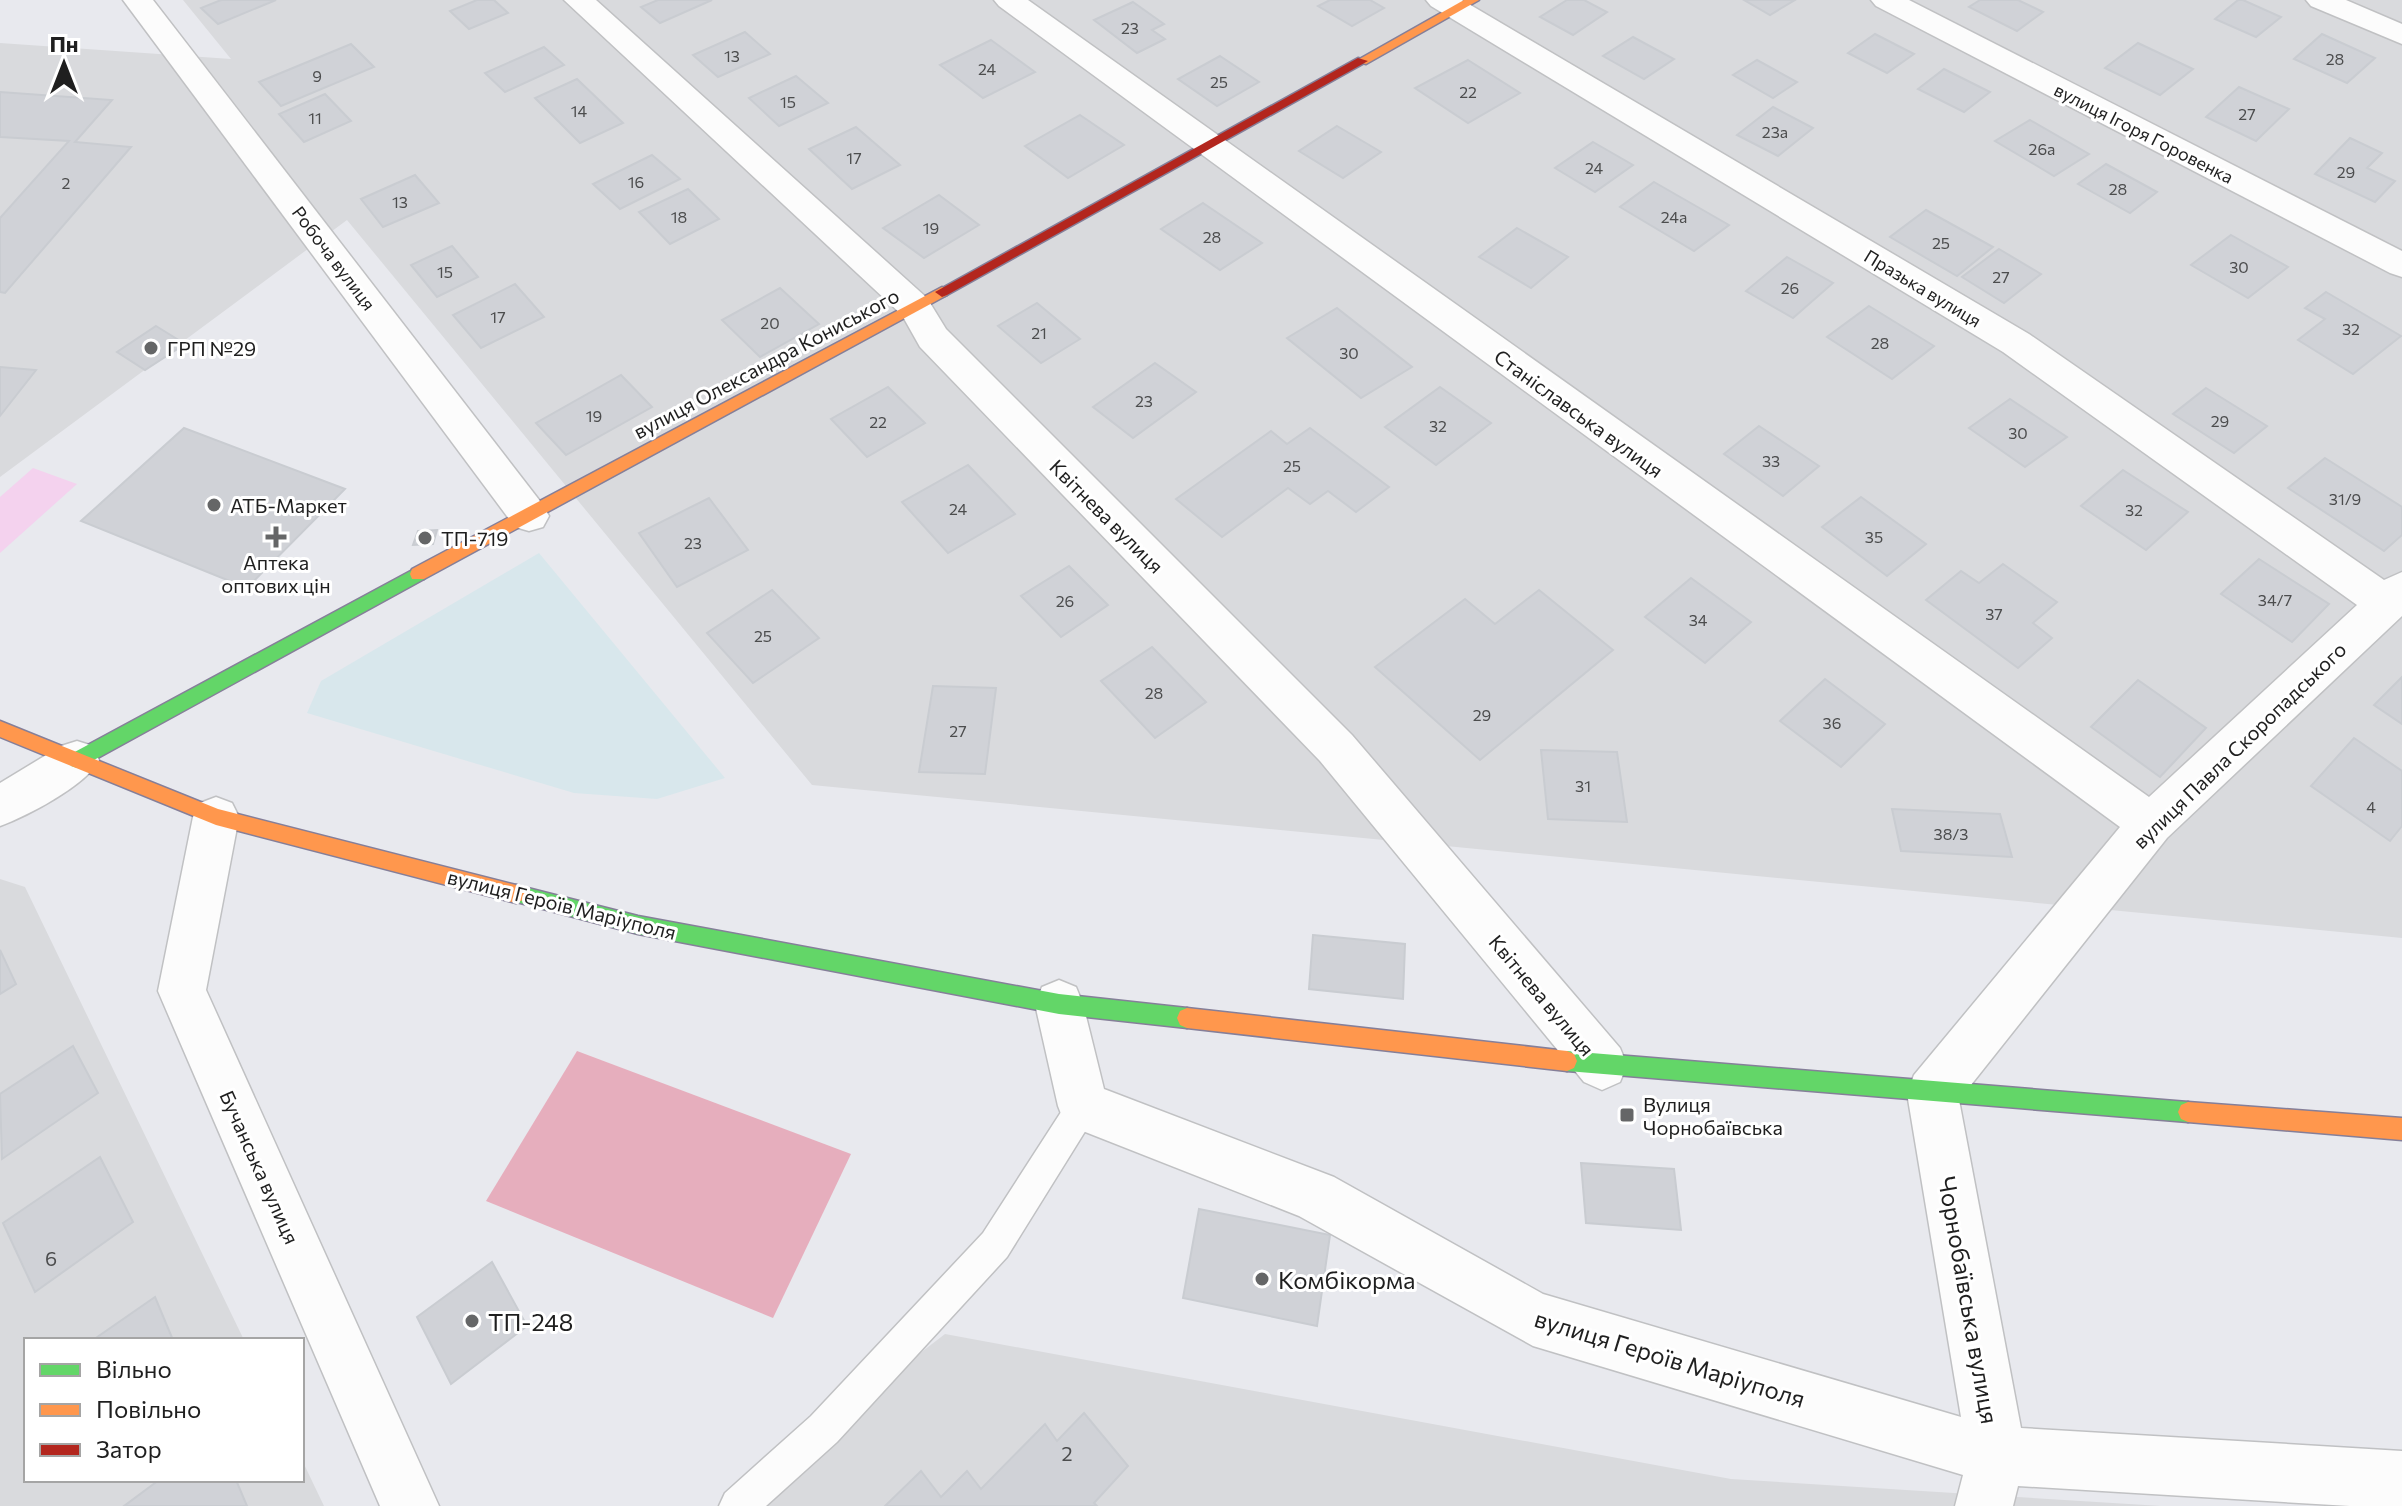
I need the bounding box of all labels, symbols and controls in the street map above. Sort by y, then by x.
house number: 23 [1121,18,1139,37]
north arrow [24,24,104,104]
text: Пн [49,30,79,57]
house number: 13 [724,46,740,65]
house number: 28 [2326,49,2344,68]
house number: 24 [978,59,996,78]
house number: 9 [312,66,322,85]
house number: 25 [1210,72,1228,91]
street label: вулиця Ігоря Горовенка [2051,78,2237,188]
house number: 22 [1459,82,1477,101]
house number: 15 [780,92,796,111]
house number: 14 [571,101,588,120]
house number: 27 [2238,104,2256,123]
house number: 11 [308,108,322,127]
house number: 23а [1762,122,1788,141]
house number: 26а [2029,139,2055,158]
house number: 17 [846,148,862,167]
house number: 24 [1585,158,1603,177]
house number: 29 [2337,162,2355,181]
house number: 16 [628,172,644,191]
house number: 2 [62,173,71,192]
house number: 28 [2109,179,2127,198]
house number: 13 [392,192,408,211]
street label: Робоча вулиця [288,202,380,314]
house number: 18 [671,207,687,226]
house number: 24а [1661,207,1687,226]
house number: 19 [923,218,939,237]
house number: 28 [1203,227,1221,246]
house number: 25 [1932,233,1950,252]
street label: Празька вулиця [1861,244,1985,332]
house number: 30 [2229,257,2249,276]
house number: 15 [437,262,453,281]
house number: 27 [1992,267,2010,286]
house number: 26 [1781,278,1799,297]
street label: вулиця Олександра Кониського [629,283,903,443]
house number: 17 [490,307,506,326]
house number: 20 [760,313,780,332]
house number: 32 [2342,319,2360,338]
house number: 21 [1031,323,1047,342]
house number: 28 [1871,333,1889,352]
place label: ГРП №29 [167,336,256,360]
marker: ГРП №29 [142,339,160,357]
house number: 30 [1339,343,1359,362]
street label: Станіславська вулиця [1490,344,1668,482]
house number: 23 [1135,391,1153,410]
house number: 19 [586,406,602,425]
house number: 29 [2211,411,2229,430]
house number: 22 [869,412,887,431]
house number: 32 [1429,416,1447,435]
house number: 30 [2008,423,2028,442]
house number: 33 [1762,451,1780,470]
street label: Квітнева вулиця [1045,454,1169,578]
house number: 25 [1283,456,1301,475]
house number: 31/9 [2329,489,2361,508]
place label: АТБ-Маркет [230,493,347,517]
marker: АТБ-Маркет [205,496,223,514]
house number: 24 [949,499,967,518]
house number: 32 [2125,500,2143,519]
place label: ТП-719 [441,526,508,550]
house number: 35 [1865,527,1883,546]
marker: Аптека оптових цін [267,528,285,546]
marker: ТП-719 [416,529,434,547]
house number: 23 [684,533,702,552]
place label: Аптека оптових цін [221,550,331,597]
house number: 34/7 [2258,590,2292,609]
house number: 26 [1056,591,1074,610]
house number: 37 [1985,604,2003,623]
house number: 34 [1689,610,1708,629]
house number: 25 [754,626,772,645]
street label: вулиця Павла Скоропадського [2128,637,2350,853]
house number: 28 [1145,683,1163,702]
house number: 29 [1473,705,1491,724]
house number: 36 [1823,713,1841,732]
house number: 27 [949,721,967,740]
house number: 31 [1575,776,1591,795]
house number: 4 [2366,797,2376,816]
house number: 38/3 [1934,824,1968,843]
street label: вулиця Героїв Маріуполя [445,864,679,944]
street label: Квітнева вулиця [1484,930,1600,1060]
street label: Бучанська вулиця [215,1087,305,1247]
place label: Вулиця Чорнобаївська [1643,1092,1783,1139]
marker: Вулиця Чорнобаївська [1618,1106,1636,1124]
street label: Чорнобаївська вулиця [1933,1174,2005,1426]
house number: 6 [45,1246,57,1270]
place label: Комбікорма [1278,1265,1416,1294]
marker: Комбікорма [1253,1270,1271,1288]
street label: вулиця Героїв Маріуполя [1531,1303,1809,1413]
place label: ТП-248 [488,1307,573,1336]
marker: ТП-248 [463,1312,481,1330]
legend [24,1338,304,1482]
text: Вільно [96,1354,172,1383]
text: Повільно [96,1394,201,1423]
text: Затор [96,1434,162,1463]
house number: 2 [1061,1441,1073,1465]

